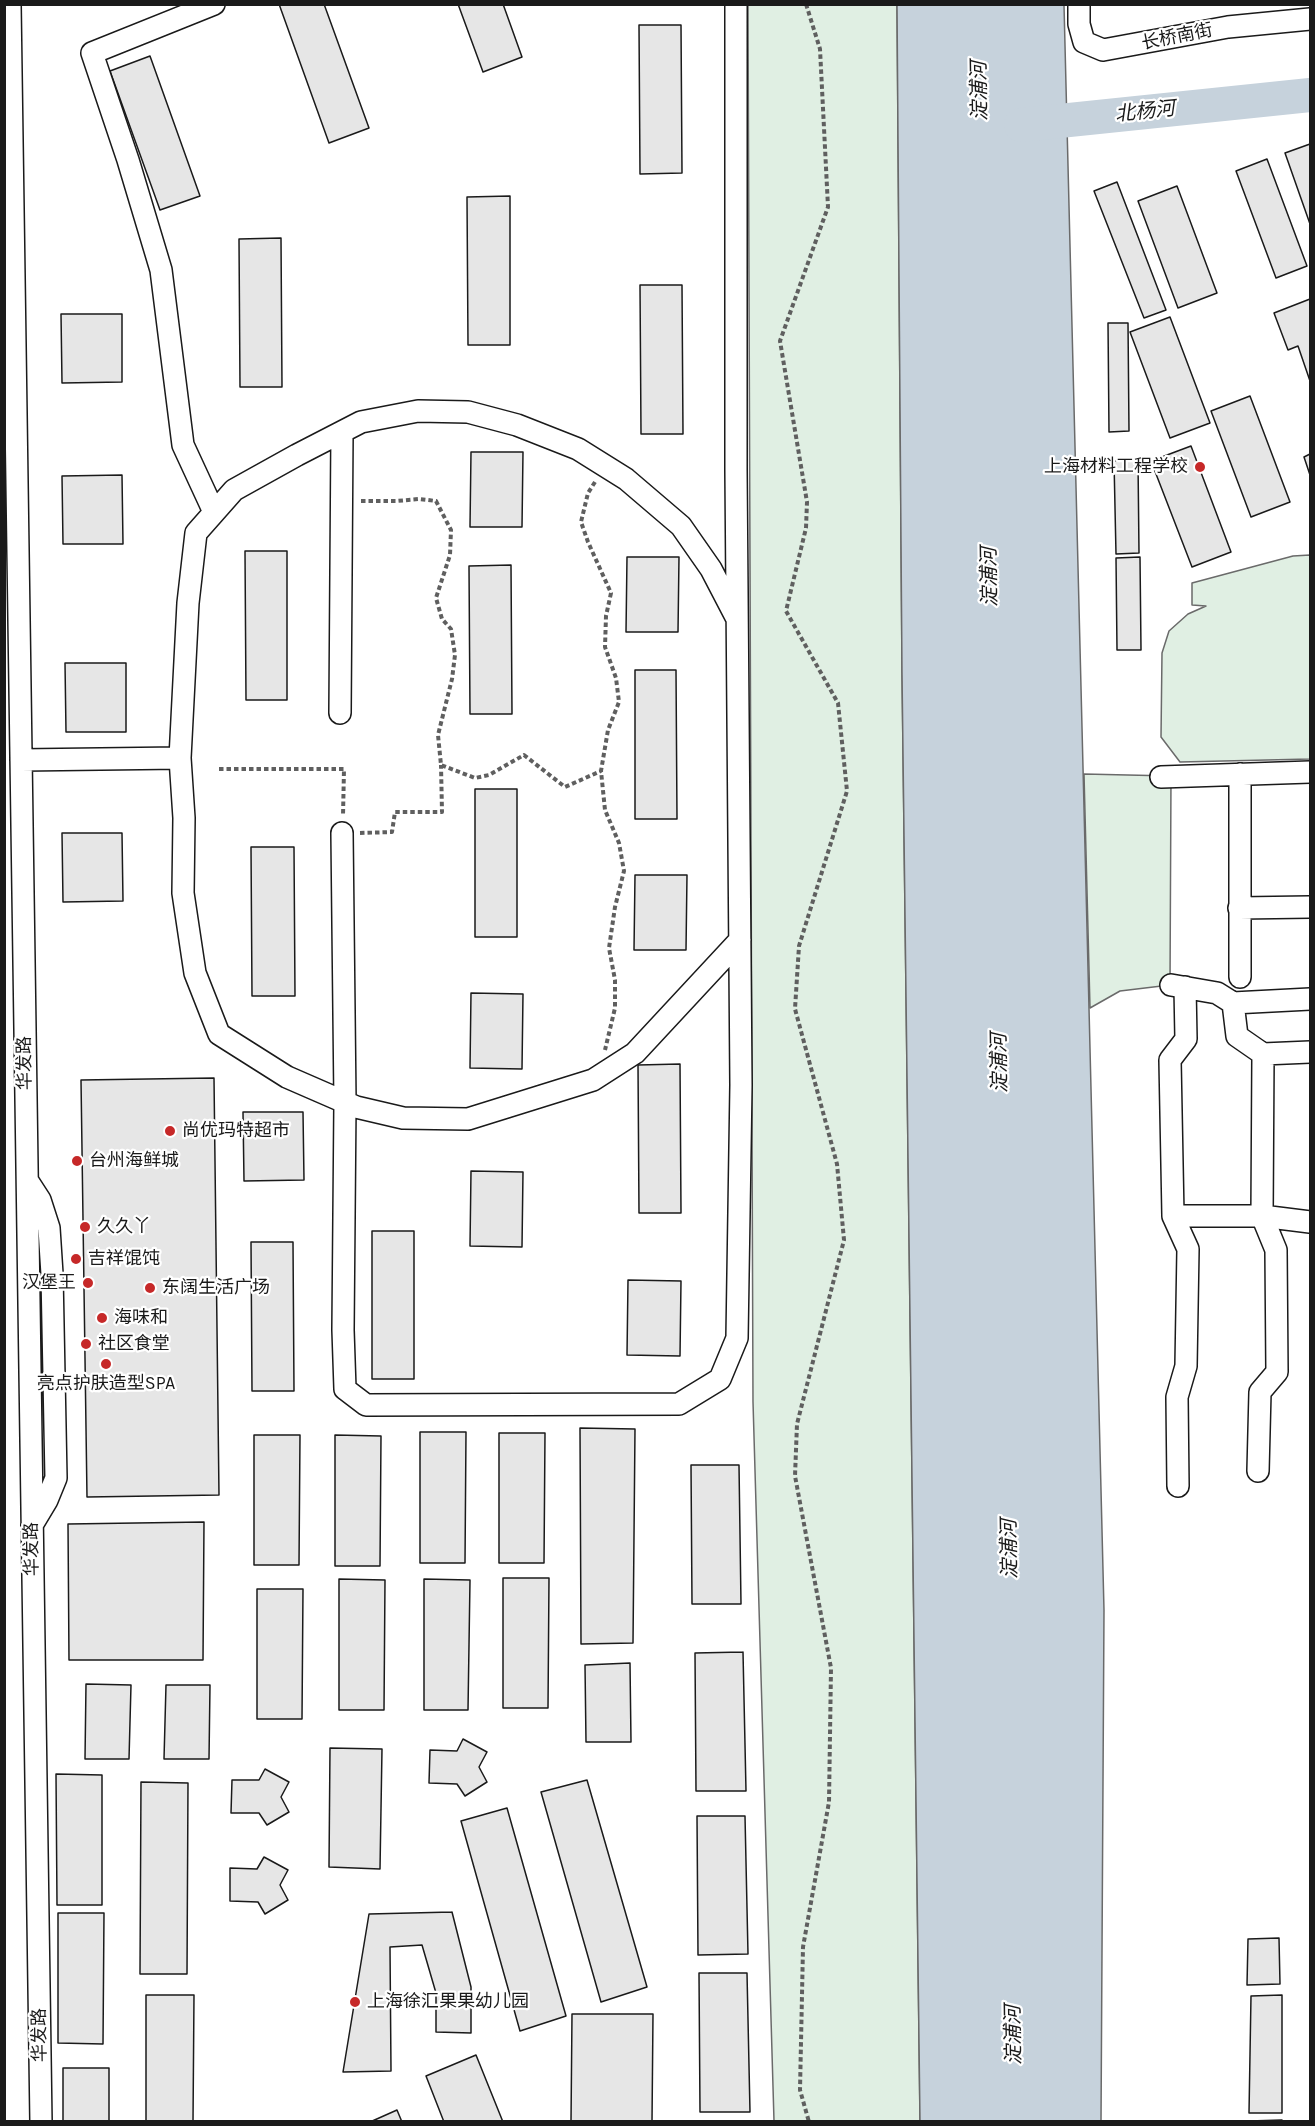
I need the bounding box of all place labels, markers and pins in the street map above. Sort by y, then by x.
place label: 上海材料工程学校 [1044,456,1188,478]
marker: 上海材料工程学校 [1193,460,1207,474]
place label: 尚优玛特超市 [182,1120,290,1142]
marker: 尚优玛特超市 [163,1124,177,1138]
place label: 台州海鲜城 [89,1150,179,1172]
marker: 台州海鲜城 [70,1154,84,1168]
place label: 久久丫 [97,1216,151,1238]
marker: 久久丫 [78,1220,92,1234]
place label: 吉祥馄饨 [88,1248,160,1270]
marker: 吉祥馄饨 [69,1252,83,1266]
place label: 汉堡王 [22,1272,76,1294]
marker: 汉堡王 [81,1276,95,1290]
place label: 东阔生活广场 [162,1277,270,1299]
marker: 东阔生活广场 [143,1281,157,1295]
place label: 海味和 [114,1307,168,1329]
marker: 海味和 [95,1311,109,1325]
place label: 社区食堂 [98,1333,170,1355]
marker: 社区食堂 [79,1337,93,1351]
marker: 亮点护肤造型SPA [99,1357,113,1371]
place label: 亮点护肤造型SPA [37,1373,175,1395]
place label: 上海徐汇果果幼儿园 [367,1991,529,2013]
marker: 上海徐汇果果幼儿园 [348,1995,362,2009]

